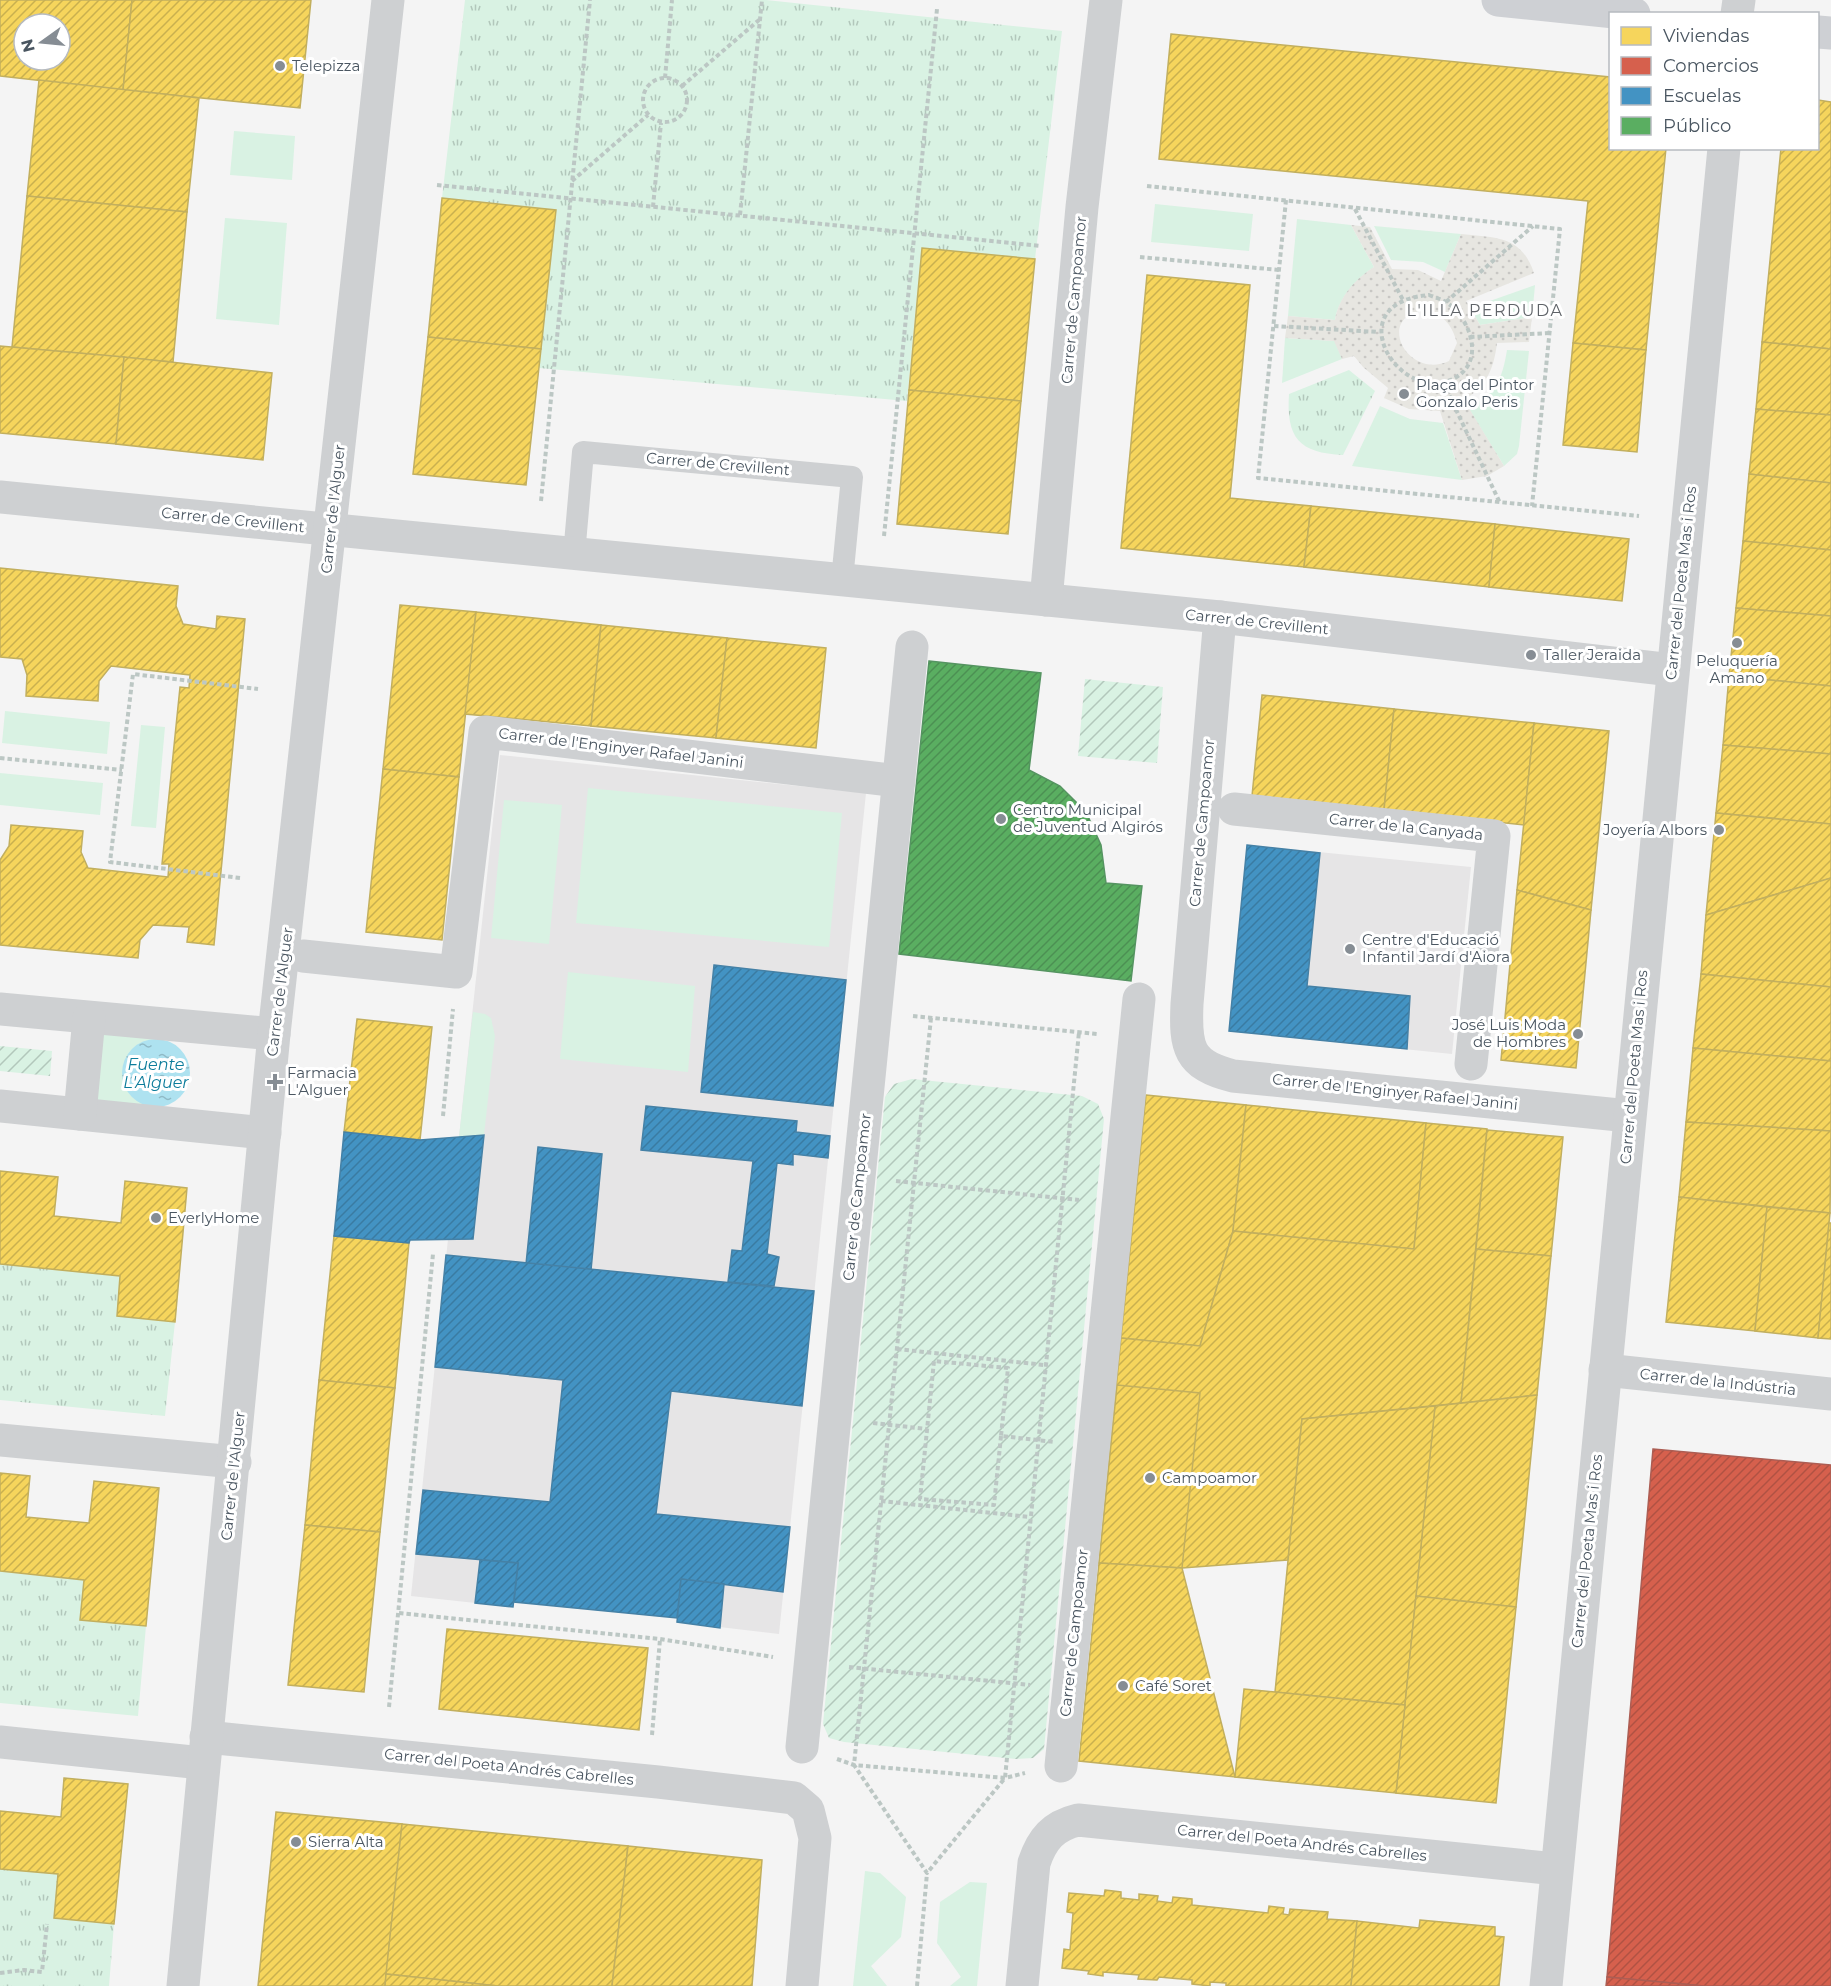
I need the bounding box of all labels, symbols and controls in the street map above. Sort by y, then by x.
north arrow [12,12,72,72]
legend [1609,12,1819,150]
text: Viviendas [1663,25,1750,47]
text: N [17,37,39,54]
text: Comercios [1663,55,1759,77]
place label: Telepizza [292,56,360,75]
marker: Telepizza [273,59,287,73]
text: Escuelas [1663,85,1741,107]
text: Público [1663,115,1731,137]
street label: Carrer de Campoamor [1057,215,1090,385]
district label: L'ILLA PERDUDA [1406,301,1564,320]
place label: Plaça del Pintor Gonzalo Peris [1416,375,1534,411]
marker: Plaça del Pintor Gonzalo Peris [1397,387,1411,401]
street label: Carrer de l'Alguer [316,443,349,575]
street label: Carrer de Crevillent [645,448,791,479]
street label: Carrer del Poeta Mas i Ros [1661,485,1700,681]
street label: Carrer de Crevillent [160,503,306,536]
street label: Carrer de Crevillent [1184,605,1330,638]
marker: Peluquería Amano [1730,636,1744,650]
place label: Taller Jeraida [1543,645,1641,664]
marker: Taller Jeraida [1524,648,1538,662]
place label: Peluquería Amano [1696,651,1778,687]
street label: Carrer de l'Enginyer Rafael Janini [497,723,745,772]
street label: Carrer de Campoamor [1185,738,1218,908]
place label: Centro Municipal de Juventud Algirós [1013,800,1163,836]
street label: Carrer de la Canyada [1328,809,1484,844]
marker: Centro Municipal de Juventud Algirós [994,812,1008,826]
place label: Joyería Albors [1602,820,1707,839]
marker: Joyería Albors [1712,823,1726,837]
street label: Carrer de l'Alguer [262,926,297,1058]
place label: Centre d'Educació Infantil Jardí d'Aiora [1362,930,1510,966]
marker: Centre d'Educació Infantil Jardí d'Aiora [1343,942,1357,956]
street label: Carrer del Poeta Mas i Ros [1616,969,1651,1165]
place label: José Luis Moda de Hombres [1451,1015,1566,1051]
marker: José Luis Moda de Hombres [1571,1027,1585,1041]
water label: Fuente L'Alguer [123,1055,189,1092]
place label: Farmacia L'Alguer [287,1063,357,1099]
street label: Carrer de l'Enginyer Rafael Janini [1271,1069,1519,1114]
marker: Farmacia L'Alguer [268,1075,282,1089]
street label: Carrer de Campoamor [838,1112,875,1282]
place label: EverlyHome [168,1208,259,1227]
marker: EverlyHome [149,1211,163,1225]
street label: Carrer de la Indústria [1639,1364,1797,1399]
street label: Carrer de l'Alguer [216,1410,249,1542]
street label: Carrer del Poeta Mas i Ros [1567,1453,1606,1649]
place label: Campoamor [1162,1468,1257,1487]
marker: Campoamor [1143,1471,1157,1485]
street label: Carrer de Campoamor [1055,1548,1092,1718]
place label: Café Soret [1135,1676,1212,1695]
marker: Café Soret [1116,1679,1130,1693]
street label: Carrer del Poeta Andrés Cabrelles [383,1744,635,1789]
street label: Carrer del Poeta Andrés Cabrelles [1176,1820,1428,1865]
place label: Sierra Alta [308,1832,384,1851]
marker: Sierra Alta [289,1835,303,1849]

